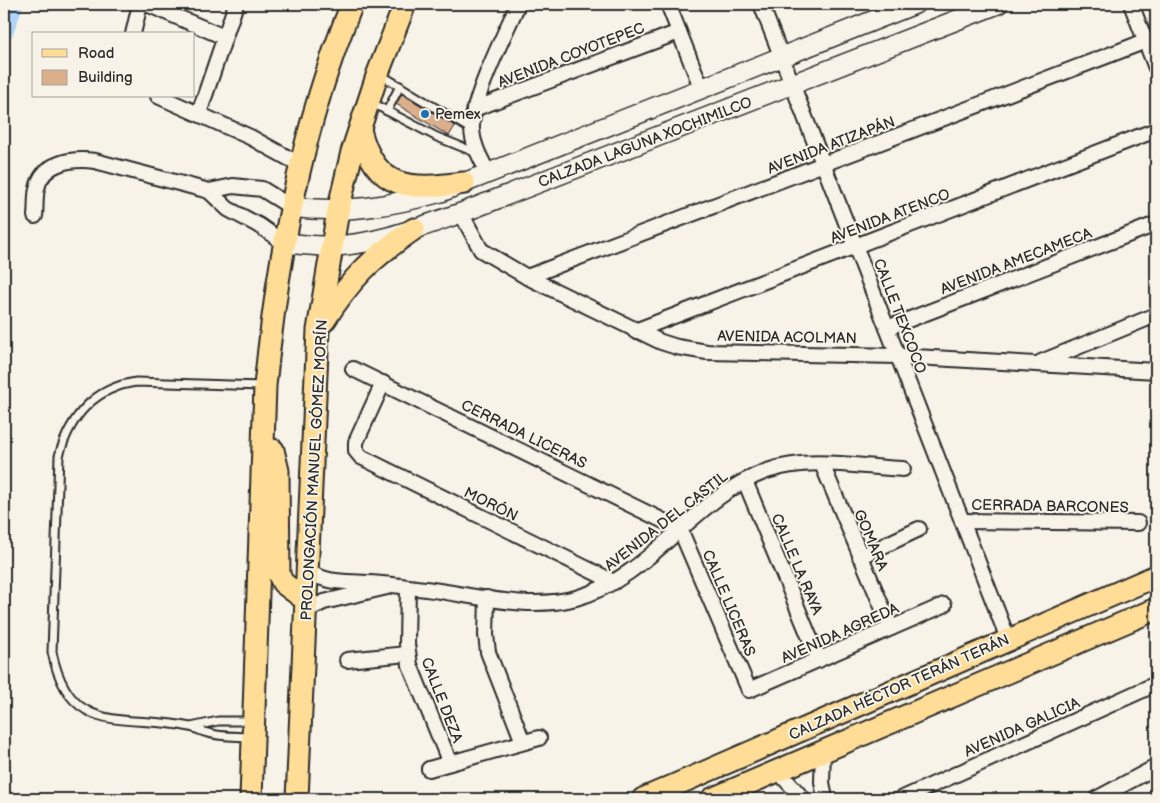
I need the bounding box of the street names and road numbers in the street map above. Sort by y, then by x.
street label: AVENIDA COYOTEPEC [495,19,648,92]
street label: CALZADA LAGUNA XOCHIMILCO [536,93,755,192]
street label: AVENIDA ATIZAPÁN [765,112,898,179]
street label: AVENIDA ATENCO [828,185,953,248]
street label: AVENIDA AMECAMECA [938,223,1095,299]
street label: CALLE TEXCOCO [869,256,930,376]
street label: PROLONGACIÓN MANUEL GÓMEZ MORÍN [297,319,332,621]
street label: AVENIDA ACOLMAN [717,327,857,348]
street label: CERRADA LICERAS [458,396,590,473]
street label: AVENIDA DEL CASTIL [601,467,732,575]
street label: MORÓN [461,483,521,526]
street label: CERRADA BARCONES [971,496,1129,517]
street label: GOMARA [849,507,892,574]
street label: CALLE LA RAYA [767,511,827,618]
street label: CALLE LICERAS [698,547,760,659]
street label: AVENIDA AGREDA [778,599,903,668]
street label: CALZADA HÉCTOR TERÁN TERÁN [786,630,1012,745]
street label: CALLE DEZA [417,655,467,746]
street label: AVENIDA GALICIA [961,693,1084,761]

